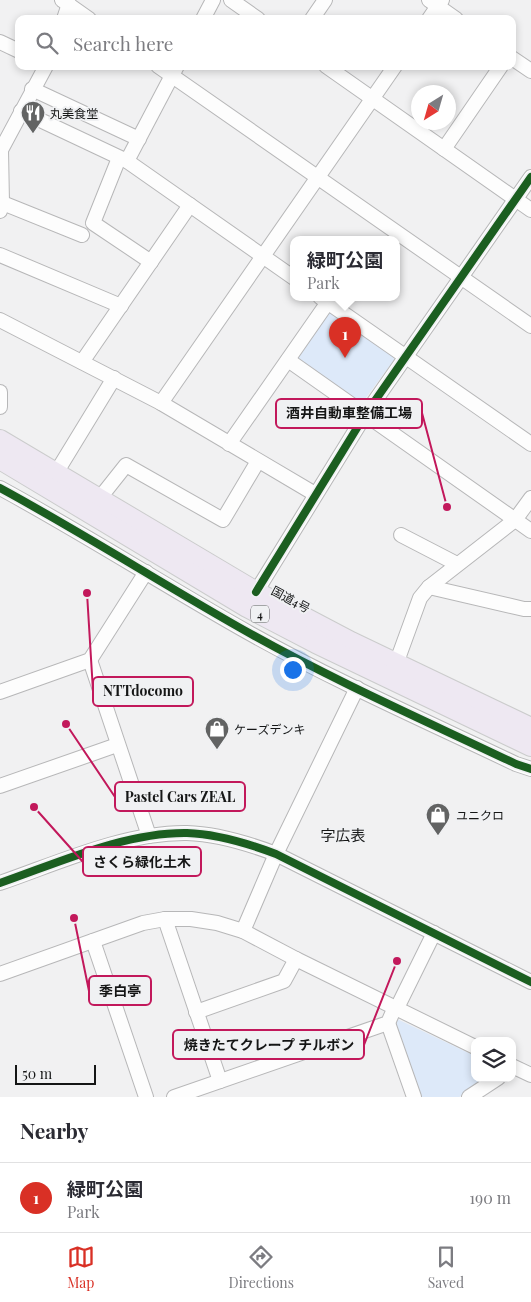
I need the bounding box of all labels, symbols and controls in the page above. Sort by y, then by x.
search box [15,15,516,70]
icon: search [33,29,61,57]
text: Search here [73,30,173,56]
north arrow [411,85,456,130]
restaurant icon: 丸美食堂 [20,100,46,134]
place label: 丸美食堂 [50,105,98,121]
popup [290,236,400,301]
text: 緑町公園 [307,246,383,272]
text: Park [307,272,340,293]
pin: 1 [329,317,361,358]
callout: 酒井自動車整備工場 [276,399,422,428]
text: 酒井自動車整備工場 [286,403,412,422]
street label: 国道4号 [269,582,313,616]
road number: 4 [251,606,269,622]
your location [280,657,306,683]
callout: NTTdocomo [93,677,193,706]
text: NTTdocomo [103,681,183,700]
shop icon: ケーズデンキ [204,716,230,750]
place label: ケーズデンキ [234,721,305,737]
callout: Pastel Cars ZEAL [115,782,245,811]
text: Pastel Cars ZEAL [125,787,236,806]
shop icon: ユニクロ [425,802,451,836]
place label: ユニクロ [456,807,504,823]
district label: 字広表 [320,825,366,845]
callout: さくら緑化土木 [83,847,201,876]
text: さくら緑化土木 [93,852,191,871]
callout: 季白亭 [89,976,151,1005]
text: 季白亭 [99,981,141,1000]
callout: 焼きたてクレープ チルボン [173,1030,364,1059]
text: 焼きたてクレープ チルボン [184,1035,354,1054]
map controls [471,1037,516,1082]
button: layers [471,1037,516,1082]
scale bar [15,1062,96,1085]
text: 50 m [22,1064,52,1083]
text: Nearby [20,1116,89,1144]
text: 緑町公園 [67,1175,143,1201]
text: 1 [33,1187,39,1208]
text: 190 m [469,1187,511,1208]
text: Park [67,1201,100,1222]
tab: Map [67,1243,95,1292]
tab: Directions [229,1243,294,1292]
tab: Saved [428,1243,464,1292]

